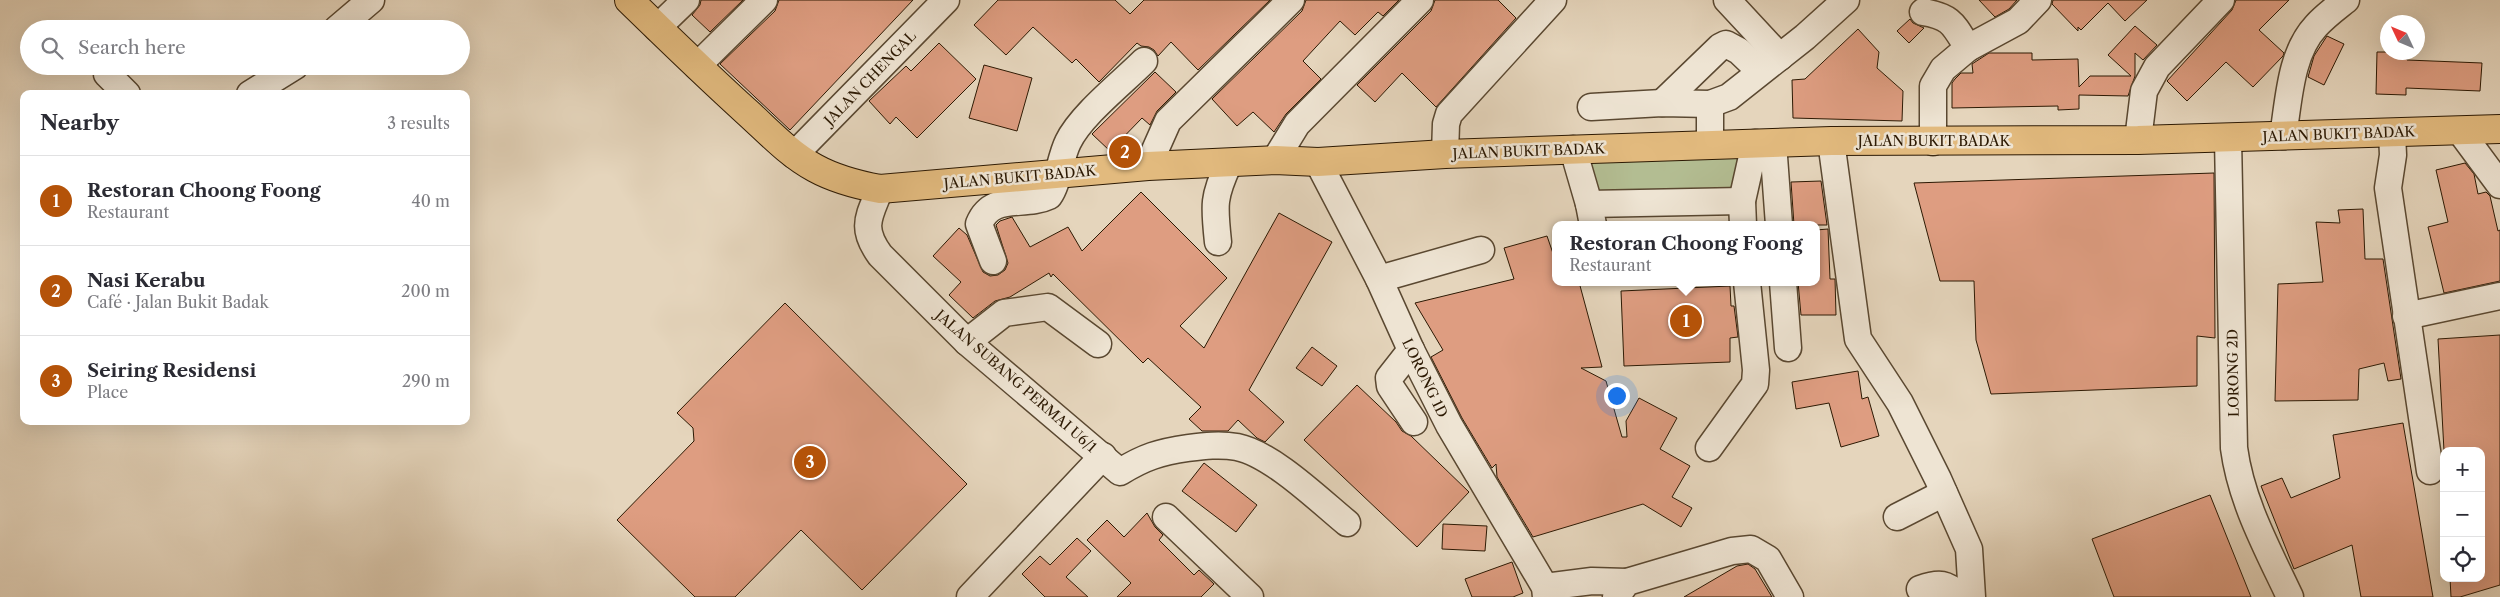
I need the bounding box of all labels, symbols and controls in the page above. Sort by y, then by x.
north arrow [2380,15,2425,60]
search box [20,20,470,75]
street label: JALAN CHENGAL [819,27,920,131]
icon: search [38,34,66,62]
text: Search here [78,36,186,59]
text: Nearby [40,110,119,135]
text: 3 results [387,113,450,133]
street label: JALAN BUKIT BADAK [2260,122,2417,146]
street label: JALAN BUKIT BADAK [1856,132,2011,150]
pin: 2 [1109,133,1141,171]
street label: JALAN BUKIT BADAK [1450,139,1607,163]
street label: JALAN BUKIT BADAK [941,161,1098,193]
text: Restoran Choong Foong [87,179,321,202]
text: 1 [52,191,60,211]
text: 40 m [411,191,450,211]
text: Restaurant [87,202,169,222]
popup [1552,221,1820,286]
text: Restoran Choong Foong [1569,232,1803,255]
text: Restaurant [1569,255,1651,275]
text: Nasi Kerabu [87,269,206,292]
text: 2 [51,281,61,301]
text: 200 m [401,281,450,301]
text: Café · Jalan Bukit Badak [87,292,269,312]
pin: 1 [1670,302,1702,340]
street label: JALAN SUBANG PERMAI U6/1 [930,305,1101,456]
street label: LORONG 2D [2223,329,2243,417]
street label: LORONG 1D [1398,335,1452,421]
text: Seiring Residensi [87,359,256,382]
text: 3 [51,371,61,391]
text: 290 m [402,371,450,391]
text: Place [87,382,128,402]
your location [1604,383,1630,409]
pin: 3 [794,443,826,481]
map controls [2440,447,2485,582]
button: + [2440,447,2485,492]
button: − [2440,492,2485,537]
button: locate [2440,537,2485,582]

